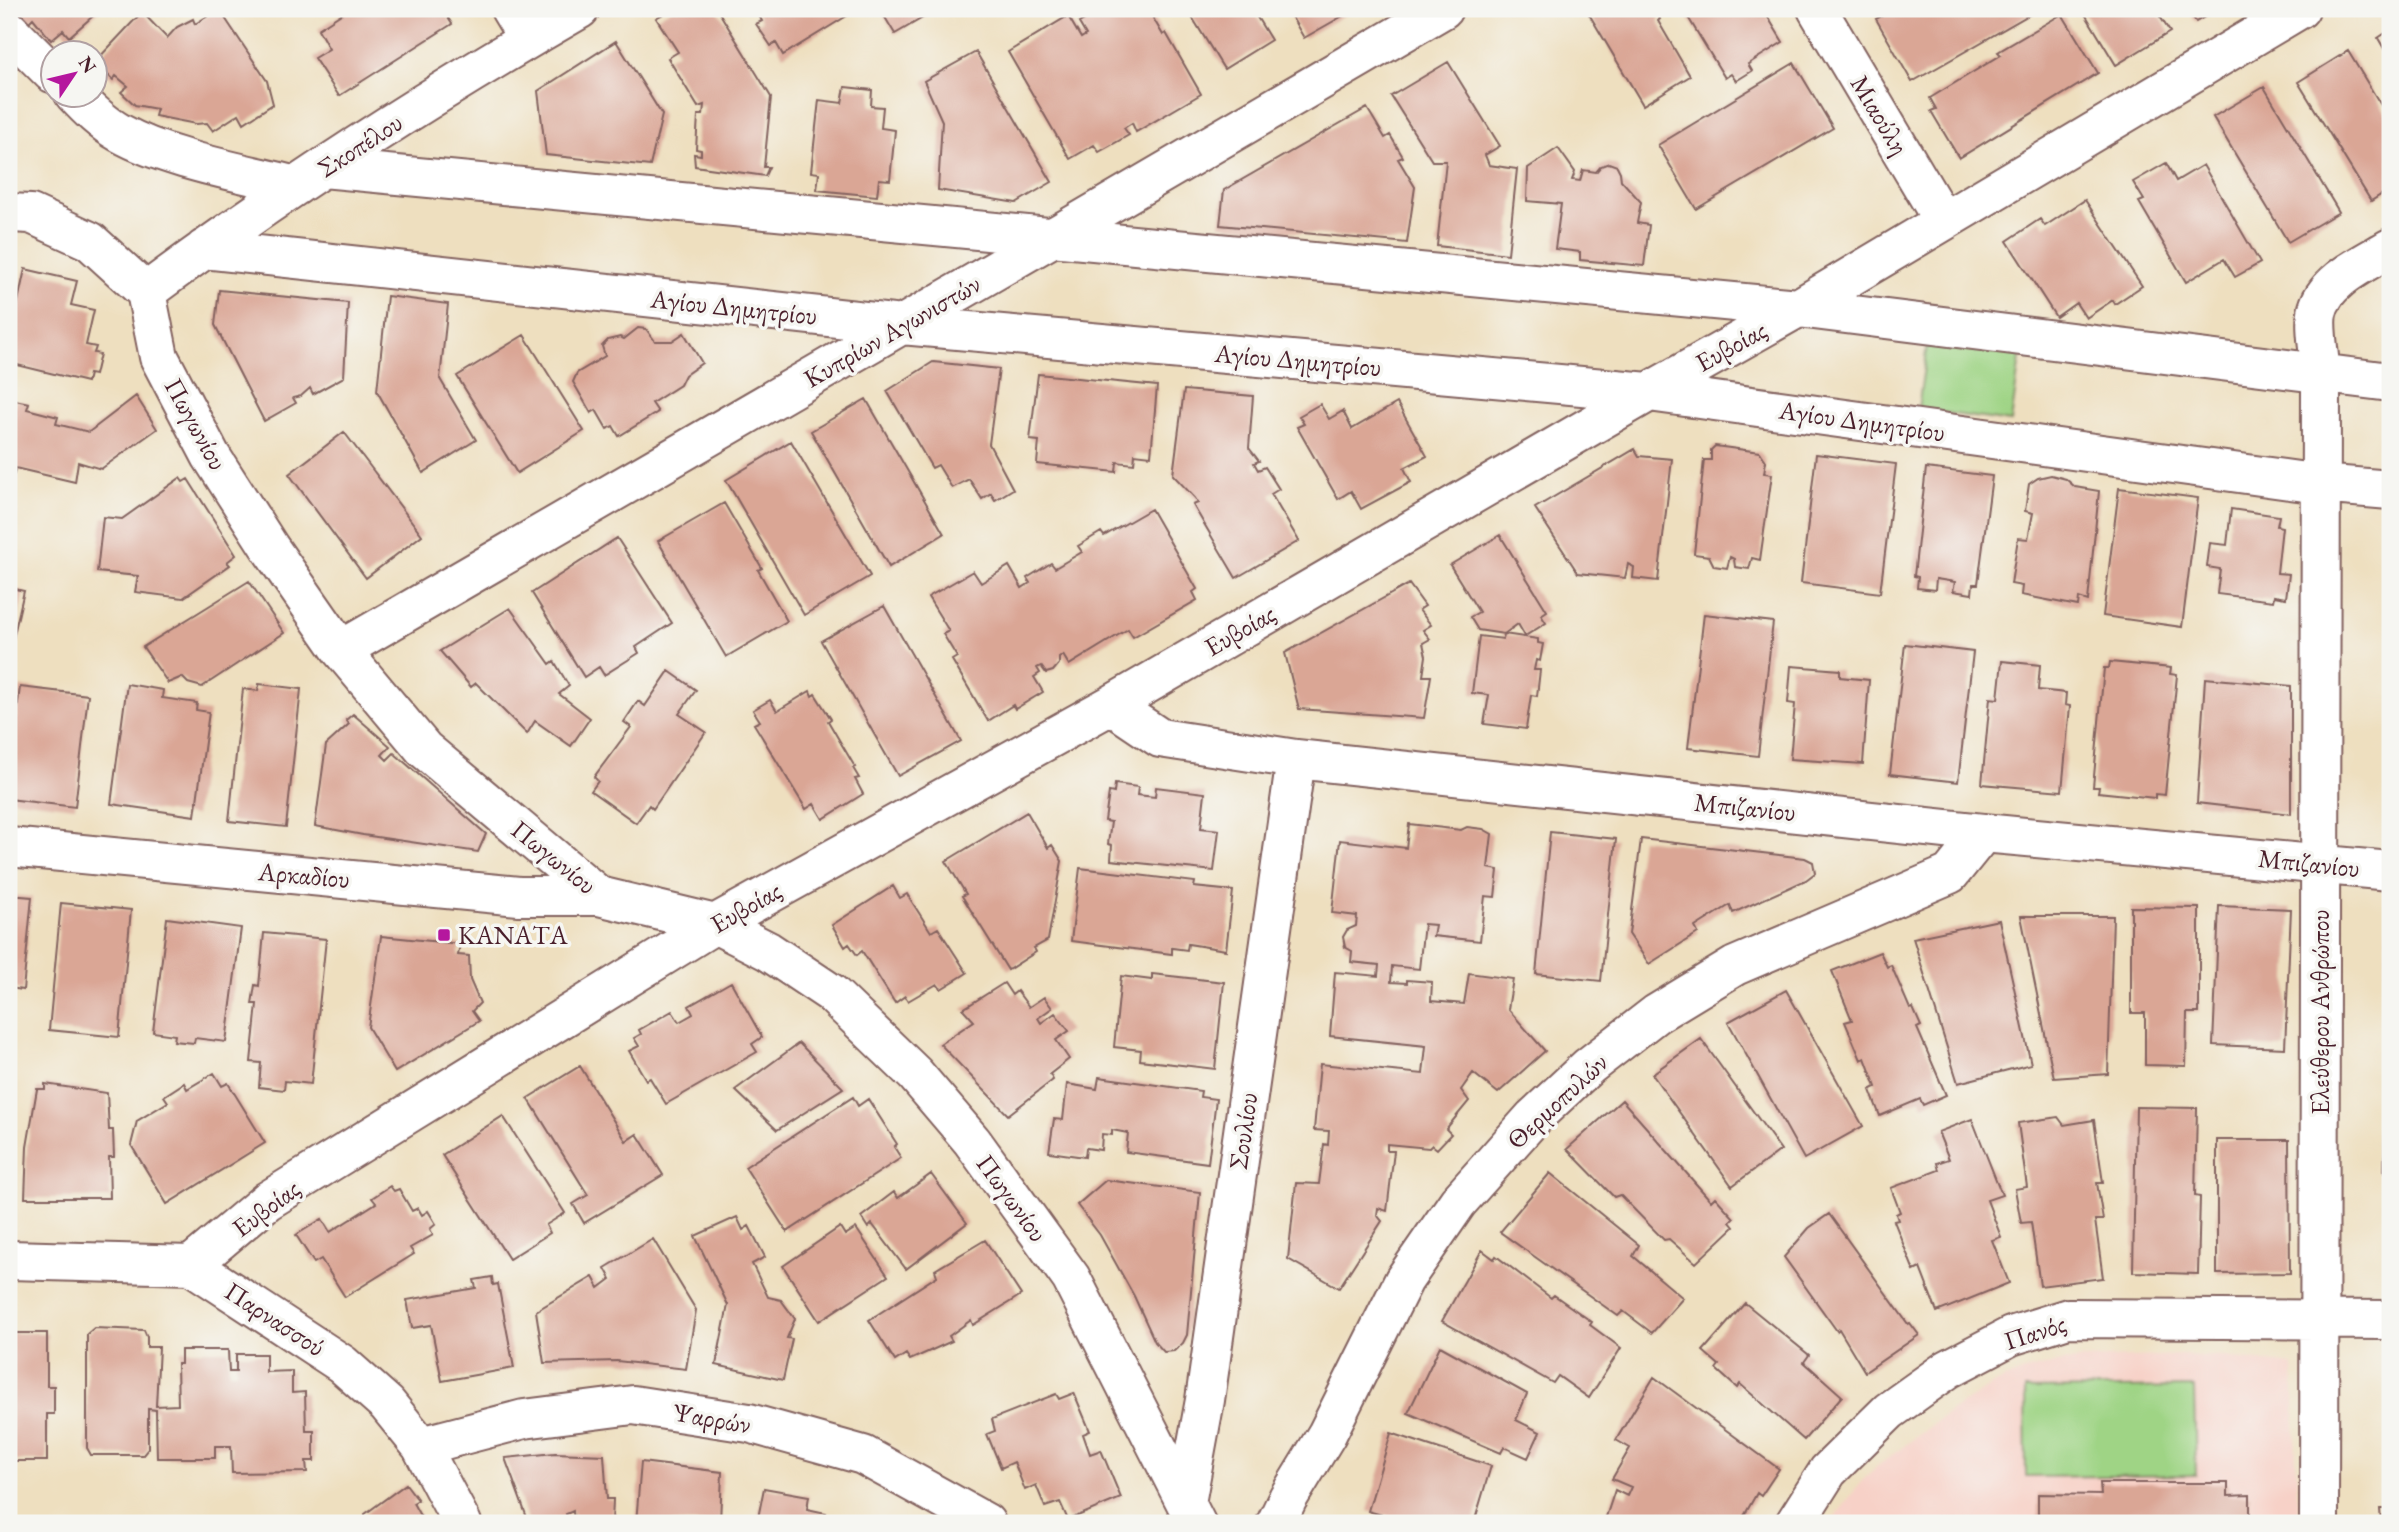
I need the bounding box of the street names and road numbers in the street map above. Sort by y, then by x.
street label: Μιαούλη [1843,69,1917,161]
street label: Σκοπέλου [311,105,409,185]
street label: Κυπρίων Αγωνιστών [797,267,987,395]
street label: Αγίου Δημητρίου [648,281,819,333]
street label: Ευβοίας [1689,313,1773,379]
street label: Αγίου Δημητρίου [1212,336,1383,384]
street label: Πωγωνίου [157,372,235,476]
street label: Αγίου Δημητρίου [1776,392,1947,449]
street label: Ευβοίας [1198,596,1282,664]
street label: Μπιζανίου [1693,785,1797,829]
street label: Πωγωνίου [504,812,604,902]
street label: Μπιζανίου [2257,841,2361,885]
street label: Αρκαδίου [256,854,351,896]
street label: Ευβοίας [704,873,788,941]
street label: Ελεύθερου Ανθρώπου [2303,909,2337,1115]
street label: Θερμοπυλών [1499,1045,1615,1157]
street label: Σουλίου [1221,1090,1265,1172]
street label: Πωγωνίου [969,1147,1055,1249]
street label: Ευβοίας [225,1171,307,1245]
street label: Παρνασσού [218,1274,332,1364]
street label: Πανός [2000,1306,2070,1358]
street label: Ψαρρών [670,1394,754,1442]

